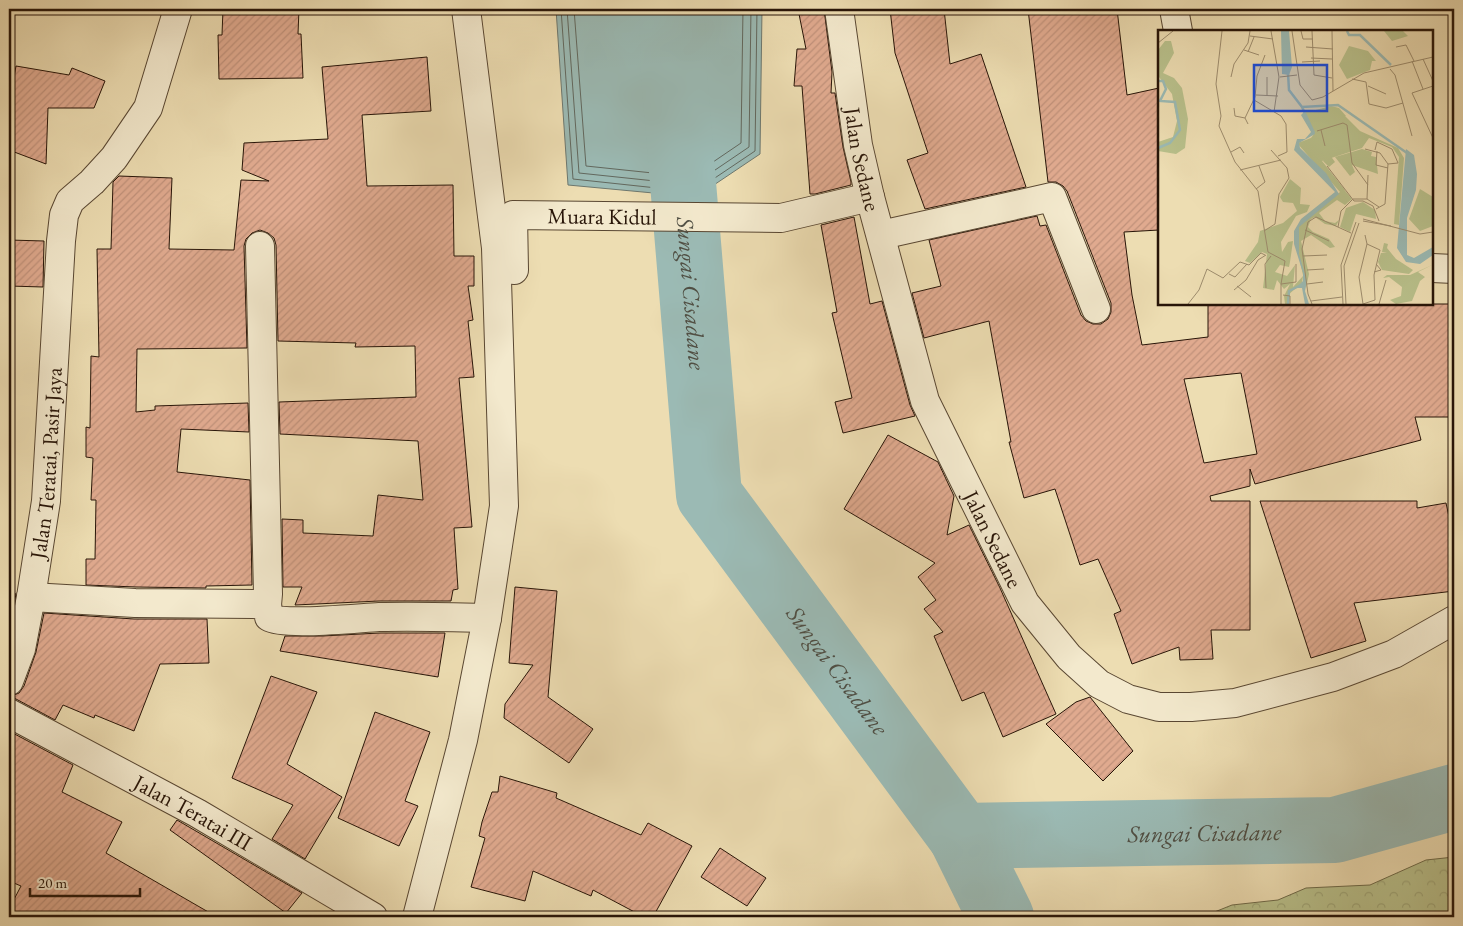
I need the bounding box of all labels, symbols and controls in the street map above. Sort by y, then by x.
inset map [1158,30,1433,305]
street label: Jalan Sedane [838,104,888,215]
street label: Muara Kidul [547,201,657,231]
water label: Sungai Cisadane [670,214,714,372]
street label: Jalan Teratai, Pasir Jaya [22,366,68,563]
street label: Jalan Sedane [956,484,1030,593]
water label: Sungai Cisadane [780,598,897,742]
street label: Jalan Teratai III [127,767,258,857]
water label: Sungai Cisadane [1126,815,1282,849]
scale bar [30,866,140,898]
text: 20 m [38,873,67,892]

